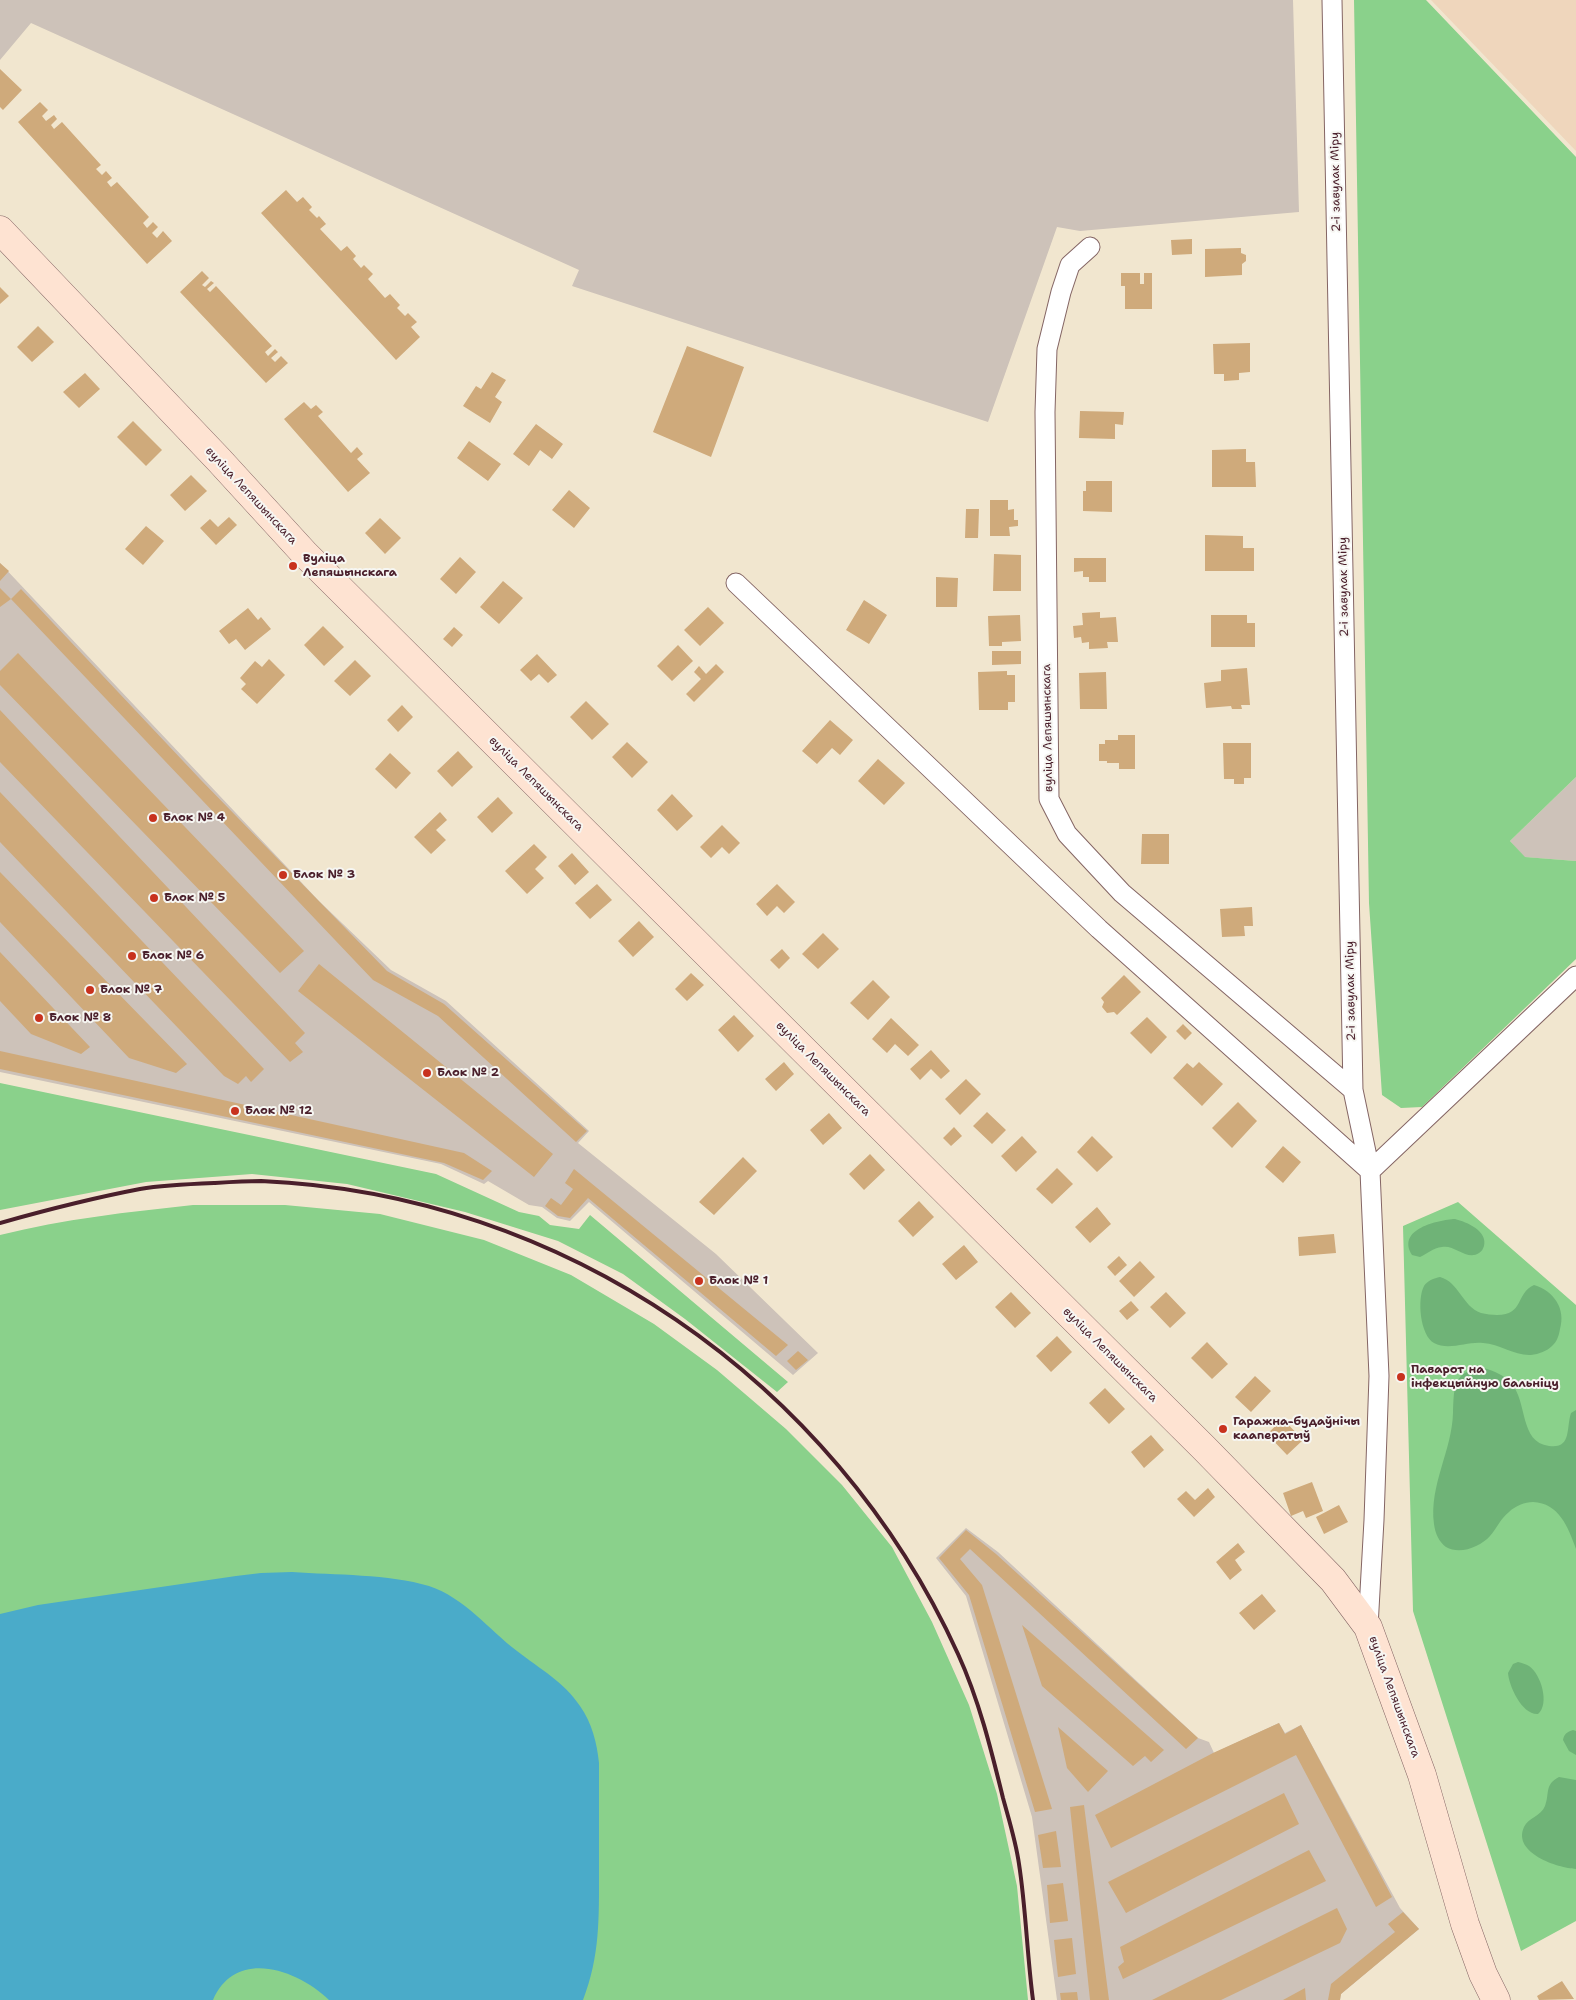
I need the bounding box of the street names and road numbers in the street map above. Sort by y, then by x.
street label: 2-і завулак Міру [1328,132,1344,232]
street label: вуліца Лепяшынскага [202,444,300,548]
street label: 2-і завулак Міру [1336,537,1352,637]
street label: вуліца Лепяшынскага [1040,664,1056,792]
street label: вуліца Лепяшынскага [486,734,586,834]
street label: 2-і завулак Міру [1343,941,1359,1041]
street label: вуліца Лепяшынскага [773,1019,873,1119]
street label: вуліца Лепяшынскага [1060,1305,1160,1405]
street label: вуліца Лепяшынскага [1365,1634,1423,1760]

